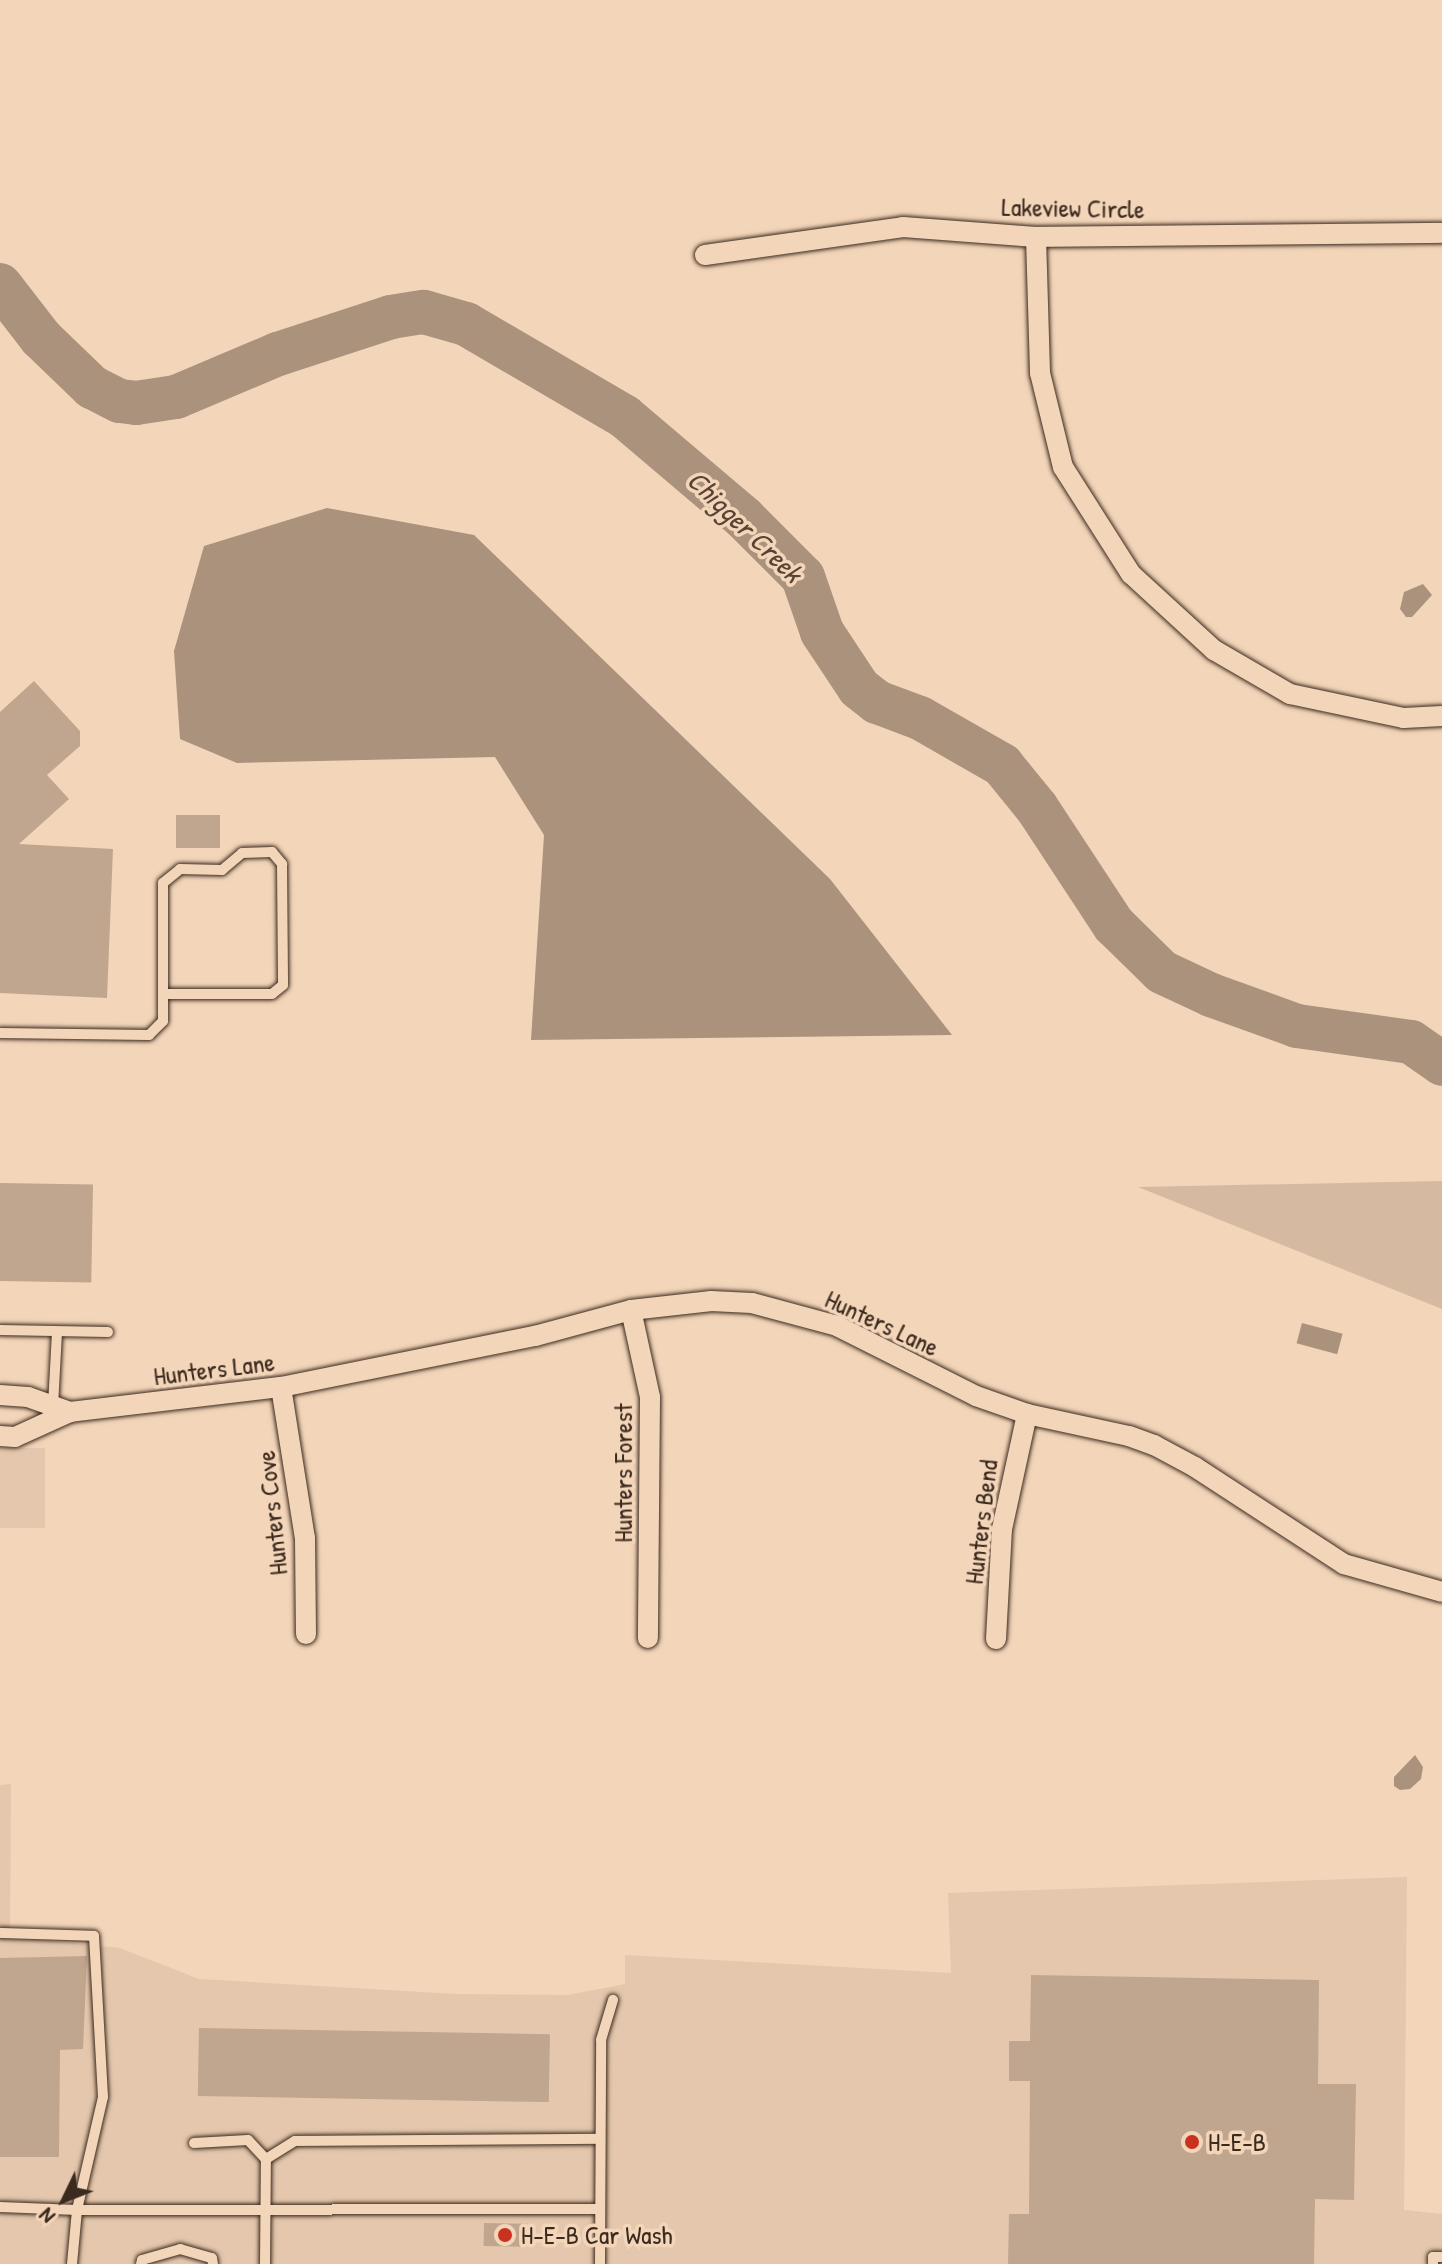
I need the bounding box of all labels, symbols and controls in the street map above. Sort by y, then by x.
street label: Lakeview Circle [1001,191,1145,225]
water label: Chigger Creek [681,463,809,589]
street label: Hunters Lane [820,1283,944,1363]
street label: Hunters Lane [152,1346,276,1392]
street label: Hunters Forest [607,1403,639,1543]
street label: Hunters Cove [250,1449,294,1577]
street label: Hunters Bend [958,1458,1004,1586]
place label: H-E-B [1208,2126,1266,2158]
marker: H-E-B [1183,2133,1201,2151]
north arrow [24,2160,104,2240]
text: N [31,2202,61,2231]
place label: H-E-B Car Wash [521,2219,672,2251]
marker: H-E-B Car Wash [496,2226,514,2244]

